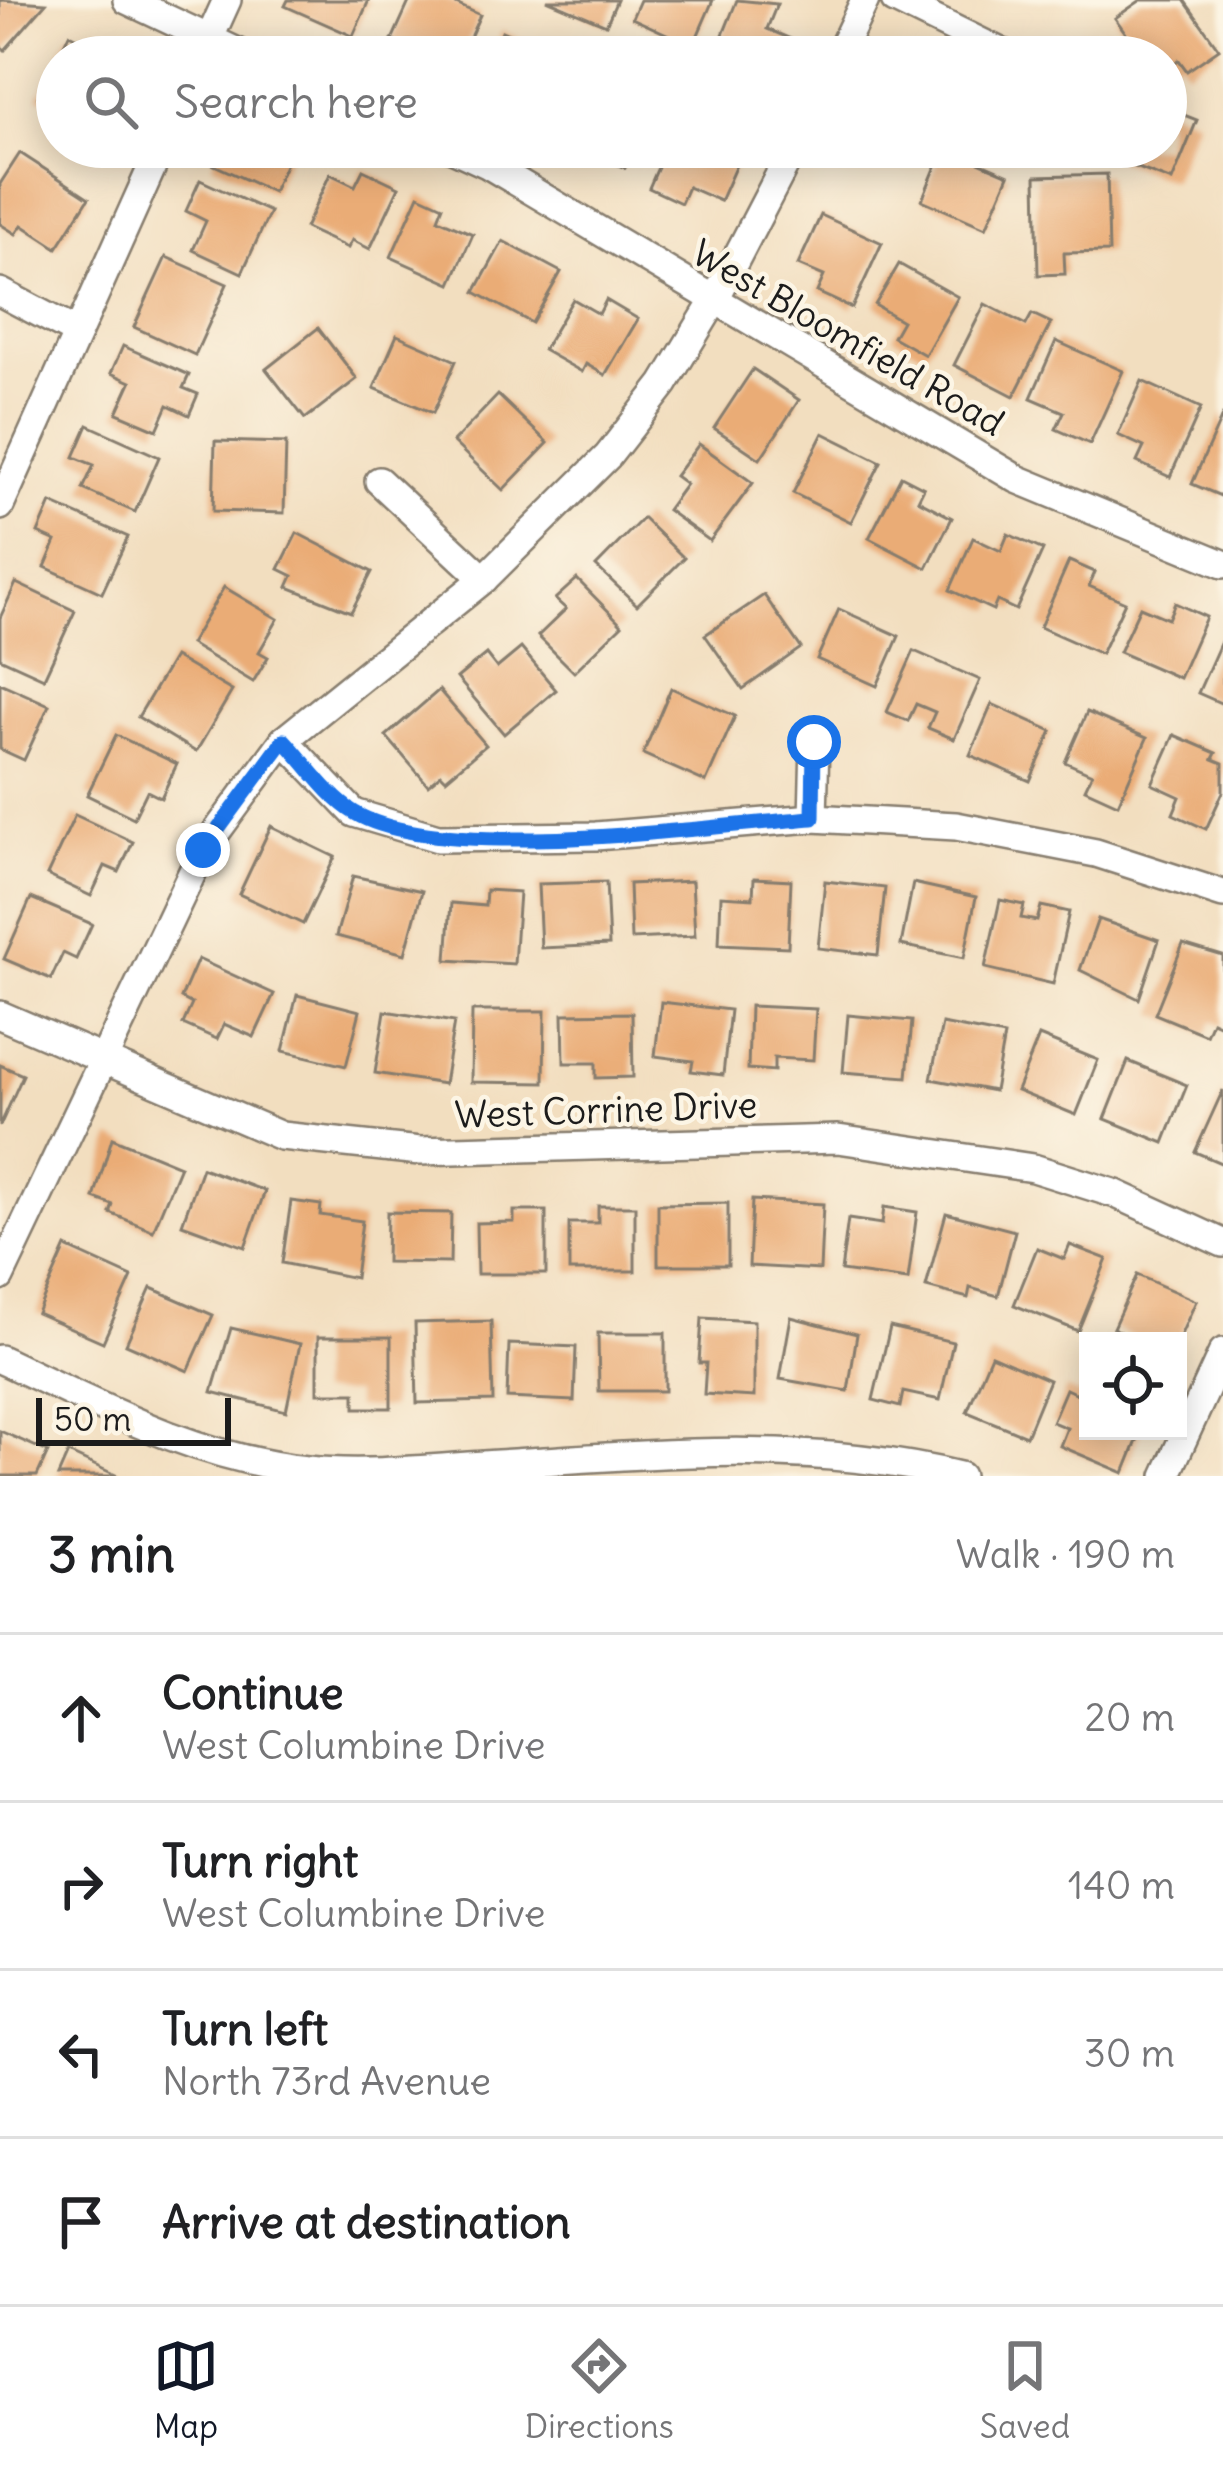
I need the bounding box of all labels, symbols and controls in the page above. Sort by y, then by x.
search box [36,36,1187,168]
icon: search [78,69,144,135]
text: Search here [174,74,418,130]
street label: West Bloomfield Road [684,230,1012,446]
route start [787,715,841,769]
route end [176,823,230,877]
street label: West Corrine Drive [454,1082,758,1138]
map controls [1079,1332,1187,1440]
button: locate [1079,1332,1187,1440]
scale bar [36,1392,231,1445]
text: 50 m [54,1398,131,1440]
text: 3 min [48,1522,175,1586]
text: Walk · 190 m [956,1530,1175,1579]
text: Continue [162,1665,344,1721]
icon: ahead [48,1685,114,1751]
text: 20 m [1084,1693,1175,1742]
text: West Columbine Drive [162,1721,546,1770]
text: Turn right [162,1833,358,1889]
icon: right [48,1853,114,1919]
text: 140 m [1068,1861,1175,1910]
text: West Columbine Drive [162,1889,546,1938]
text: Turn left [162,2001,328,2057]
icon: left [48,2021,114,2087]
text: 30 m [1084,2029,1175,2078]
text: North 73rd Avenue [162,2057,491,2106]
icon: arrive [48,2189,114,2255]
text: Arrive at destination [162,2194,571,2250]
tab: Map [153,2333,219,2447]
tab: Directions [525,2333,674,2447]
tab: Saved [980,2333,1070,2447]

